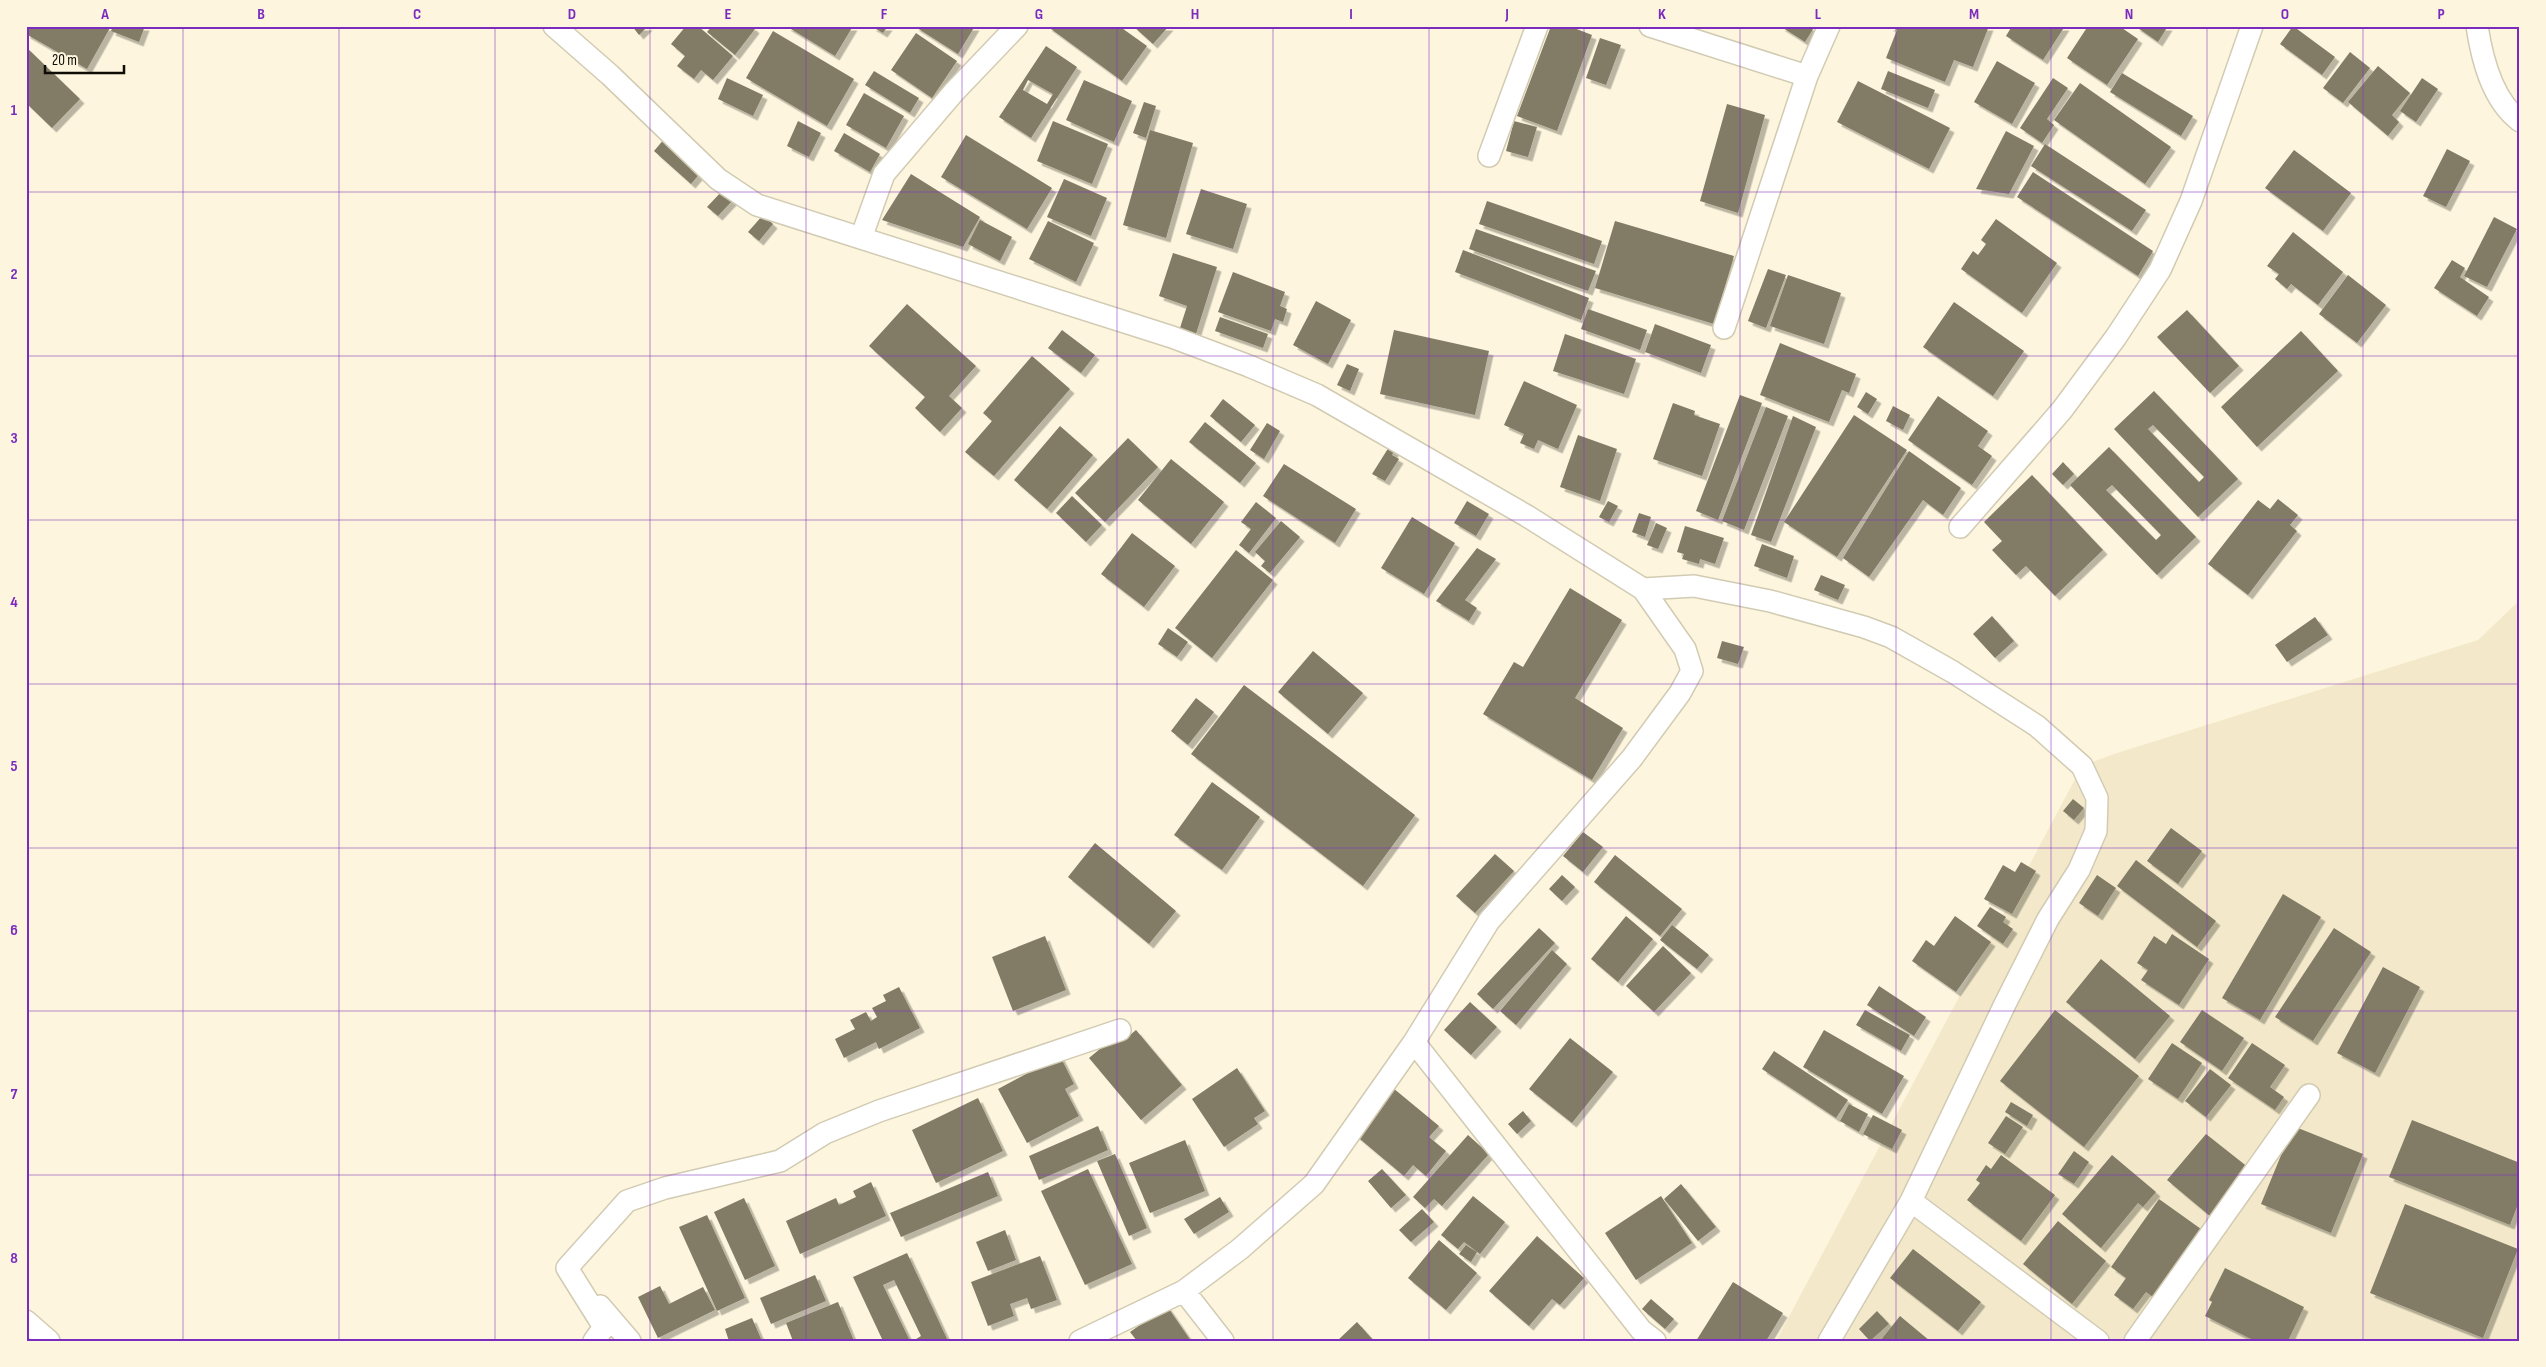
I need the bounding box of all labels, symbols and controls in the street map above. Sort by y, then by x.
text: A [100,5,109,24]
text: B [257,5,265,24]
text: C [413,5,421,24]
text: D [568,5,576,24]
text: E [725,5,732,24]
text: F [881,5,888,24]
text: G [1035,5,1043,24]
text: H [1191,5,1199,24]
text: I [1349,5,1353,24]
text: J [1504,5,1509,24]
text: K [1658,5,1666,24]
text: L [1815,5,1822,24]
text: M [1969,5,1979,24]
text: N [2125,5,2133,24]
text: O [2281,5,2289,24]
text: P [2437,5,2445,24]
scale bar [45,42,124,74]
text: 20 m [52,51,77,70]
text: 1 [11,101,18,120]
text: 2 [10,265,18,284]
text: 3 [10,429,18,448]
text: 4 [10,593,18,612]
text: 5 [10,757,18,776]
text: 6 [10,921,18,940]
text: 7 [11,1085,18,1104]
text: 8 [10,1249,18,1268]

